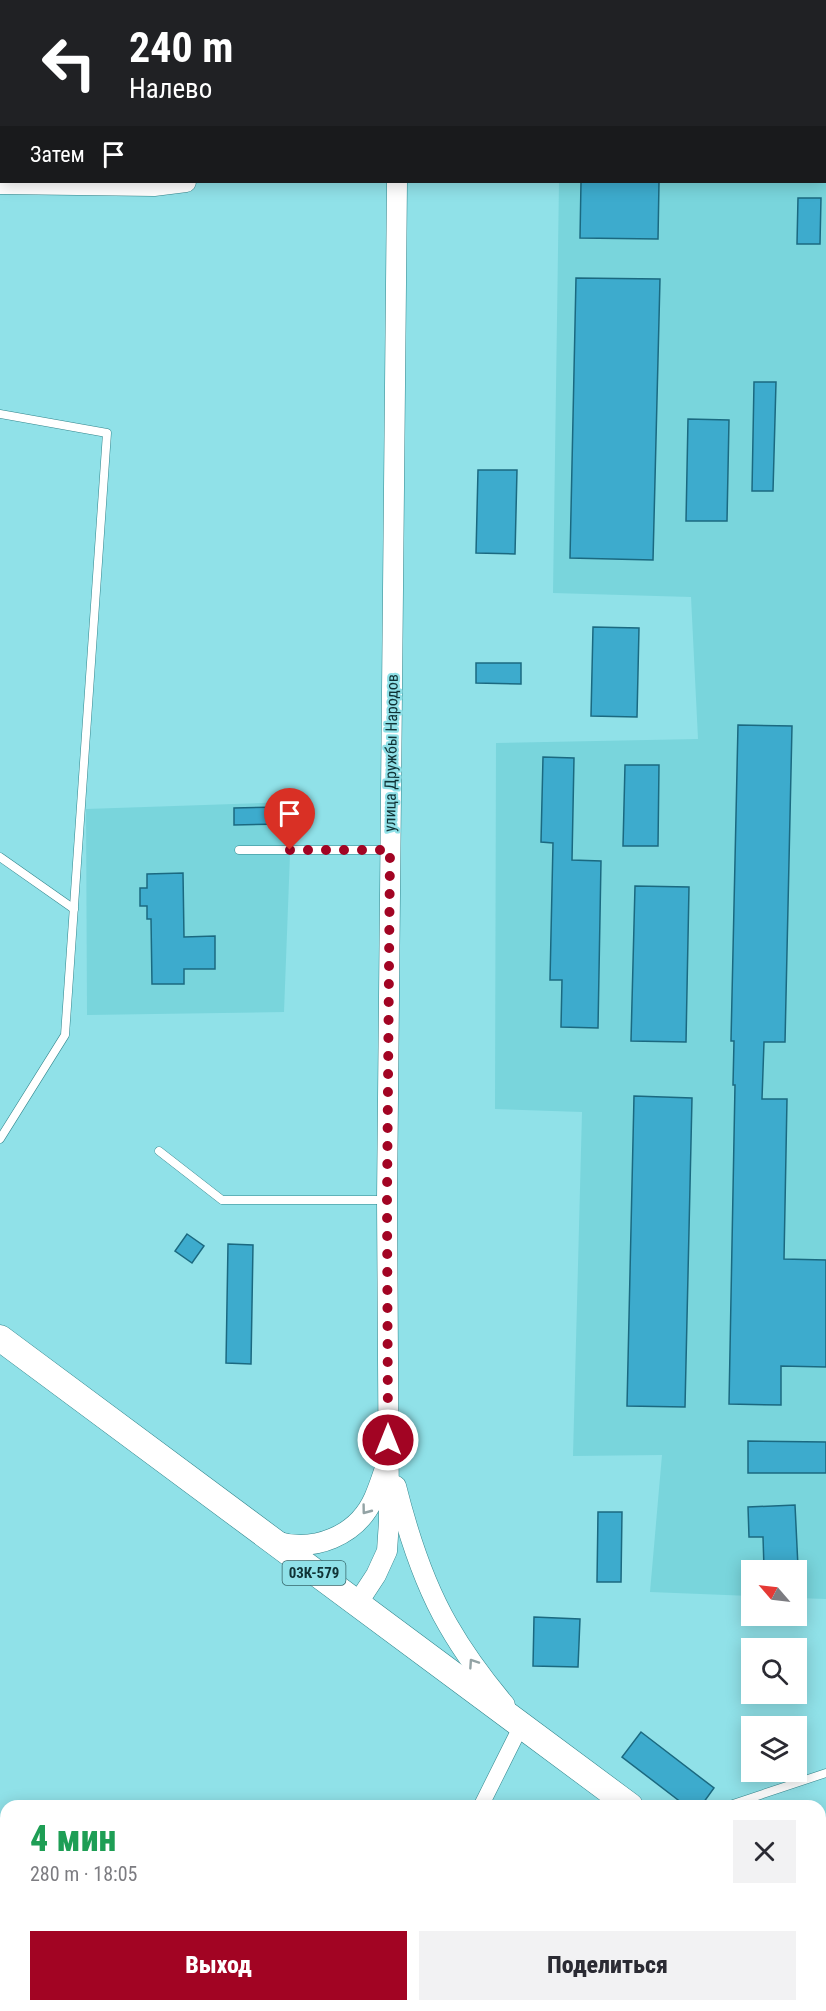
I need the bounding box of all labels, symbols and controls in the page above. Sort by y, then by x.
text: 240 m [129,23,234,72]
icon: left [30,24,108,102]
text: Налево [129,73,212,105]
icon: arrive [97,138,130,171]
text: Затем [30,142,85,167]
street label: улица Дружбы Народов [380,674,402,832]
pin [264,788,315,850]
icon: arrive [273,797,306,830]
position arrow [356,1408,420,1472]
one-way arrow [362,1504,373,1515]
north arrow [741,1560,807,1626]
map controls [741,1560,807,1782]
road number: 03К-579 [282,1561,346,1585]
button: search [741,1638,807,1704]
one-way arrow [469,1658,480,1669]
button: layers [741,1716,807,1782]
text: 4 мин [30,1818,116,1860]
button: close [733,1820,796,1883]
text: 280 m · 18:05 [30,1862,137,1886]
button: Выход [30,1931,407,2000]
button: Поделиться [419,1931,796,2000]

